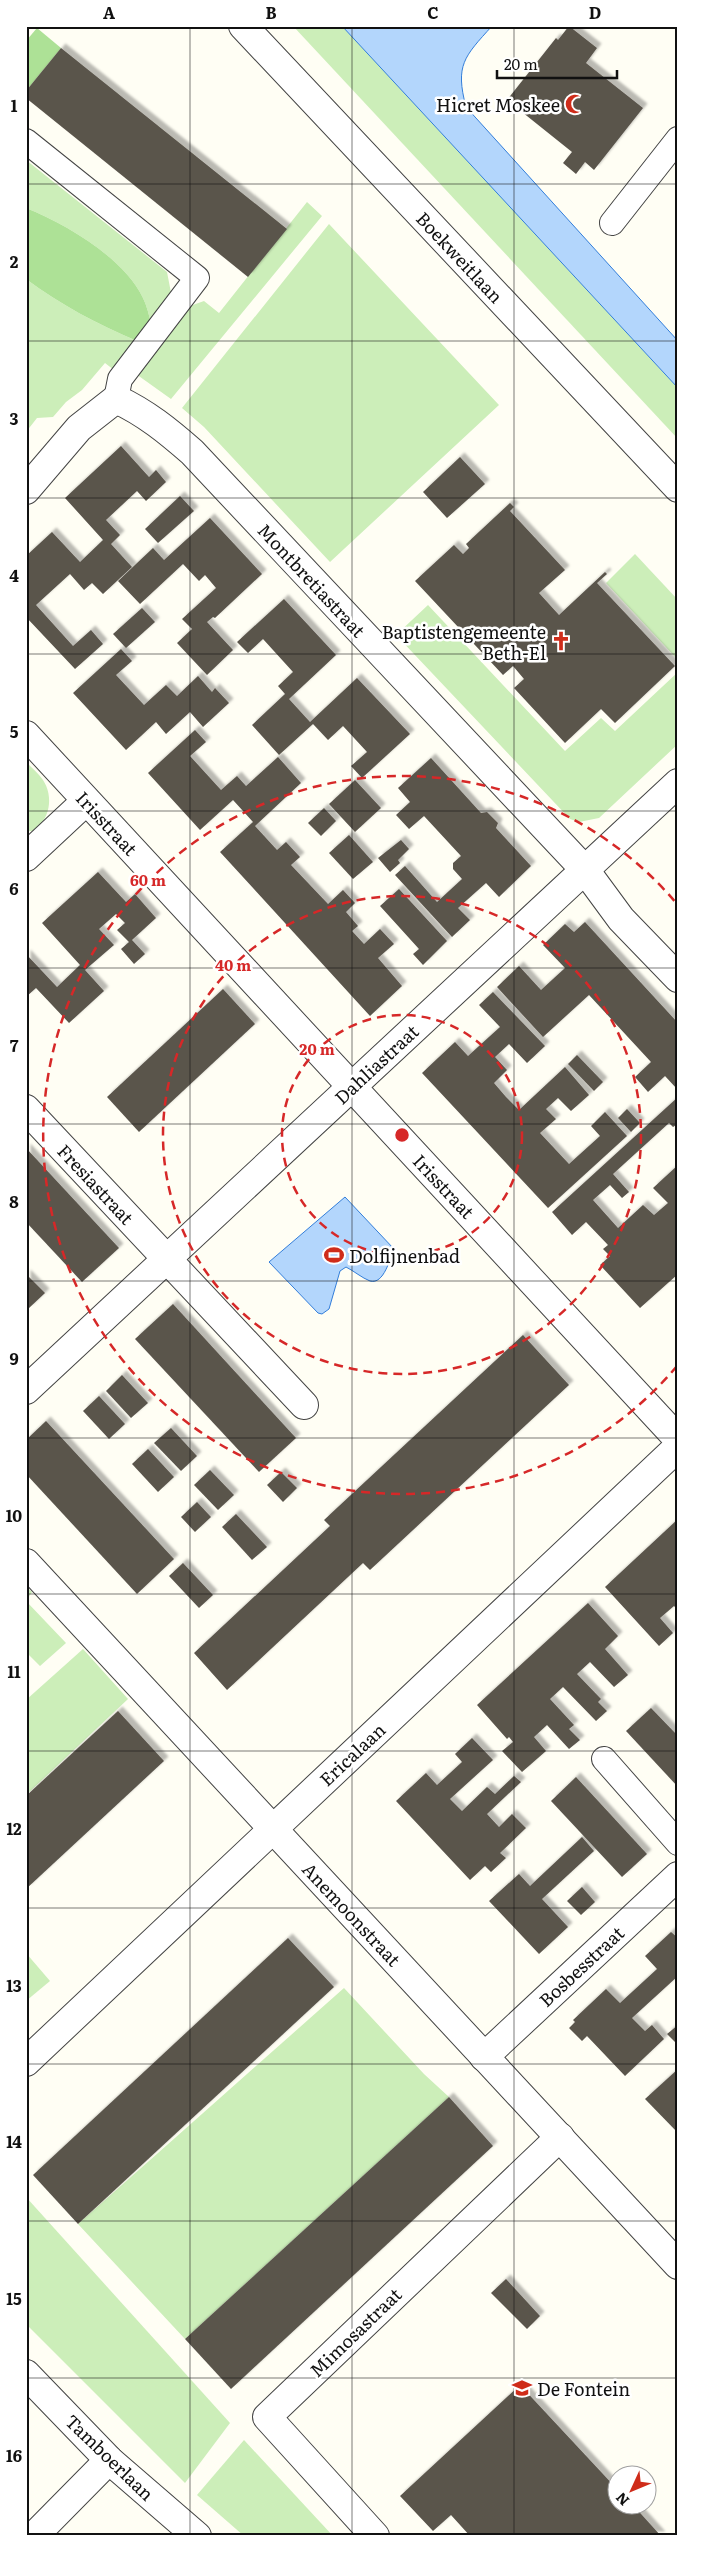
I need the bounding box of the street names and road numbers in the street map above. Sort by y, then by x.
street label: Boekweitlaan [410,205,510,309]
street label: Montbretiastraat [252,517,373,644]
street label: Irisstraat [70,785,144,862]
street label: Dahliastraat [328,1017,425,1110]
street label: Fresiastraat [52,1138,141,1231]
street label: Irisstraat [407,1148,481,1225]
street label: Ericalaan [313,1716,391,1792]
street label: Anemoonstraat [297,1856,408,1972]
street label: Bosbesstraat [532,1919,630,2013]
street label: Mimosastraat [303,2281,408,2383]
street label: Tamboerlaan [59,2408,161,2507]

